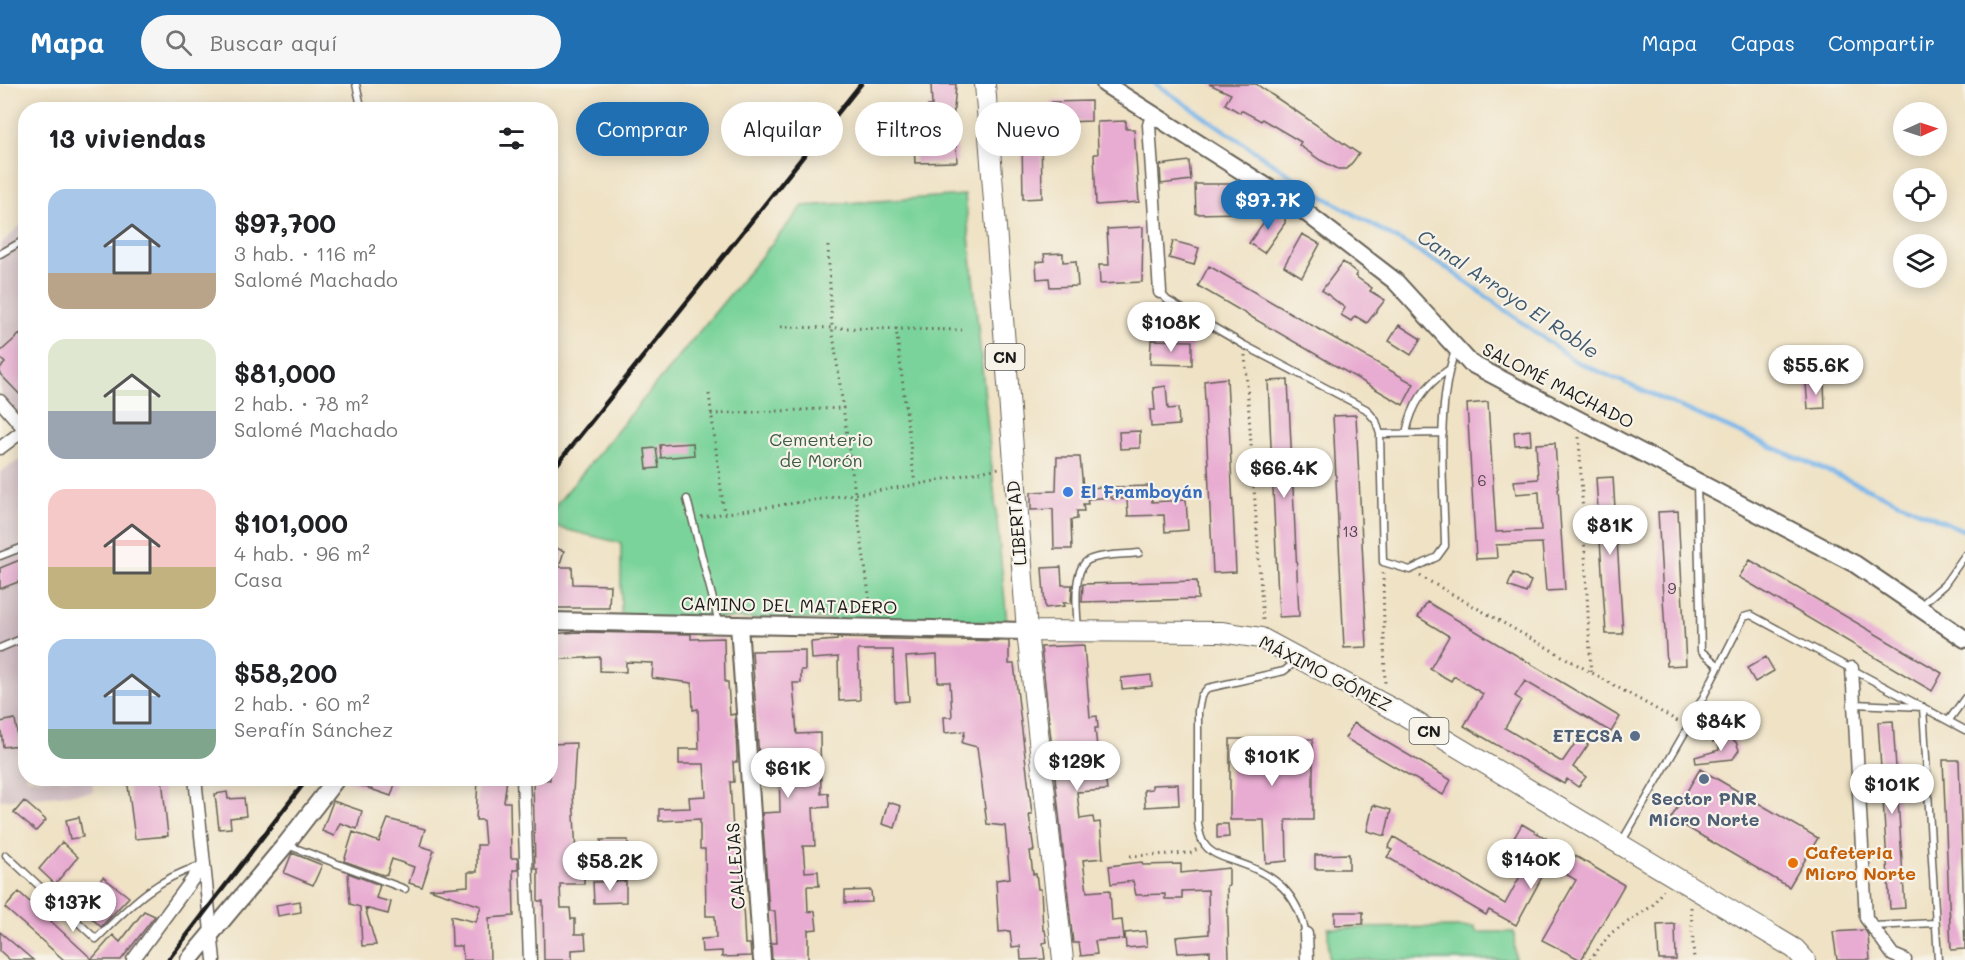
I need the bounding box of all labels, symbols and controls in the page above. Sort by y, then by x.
search box [141,15,561,69]
text: Mapa [30,24,105,60]
icon: search [162,26,195,59]
text: Buscar aquí [210,28,338,57]
text: Mapa [1642,29,1698,56]
text: Capas [1731,29,1795,56]
text: Compartir [1828,29,1935,56]
chip: Comprar [576,102,709,156]
chip: Alquilar [721,102,843,156]
chip: Filtros [855,102,963,156]
chip: Nuevo [975,102,1081,156]
north arrow [1893,102,1947,156]
map controls [1893,102,1947,288]
text: 13 viviendas [48,121,206,155]
icon: filters [495,122,528,155]
button: locate [1893,168,1947,222]
pin: $97.7K [1219,180,1317,231]
text: $97.7K [1235,186,1301,212]
text: $97,700 [234,206,336,240]
icon: home [96,213,168,285]
water label: Canal Arroyo El Roble [1413,223,1604,364]
button: layers [1893,234,1947,288]
text: 3 hab. · 116 m² [234,240,376,266]
text: Salomé Machado [234,266,398,292]
pin: $108K [1129,302,1213,353]
text: $108K [1141,308,1201,334]
street label: SALOMÉ MACHADO [1479,336,1638,434]
road number: CN [986,344,1024,370]
pin: $55.6K [1767,345,1865,396]
text: $55.6K [1782,351,1850,377]
text: $81,000 [234,356,336,390]
icon: home [96,363,168,435]
text: 2 hab. · 78 m² [234,390,369,416]
text: Salomé Machado [234,416,398,442]
park label: Cementerio de Morón [769,427,873,472]
pin: $66.4K [1235,448,1333,499]
text: $66.4K [1250,454,1318,480]
house number: 6 [1477,470,1487,490]
place label: El Framboyán [1080,479,1203,503]
street label: LIBERTAD [1000,480,1032,567]
marker: El Framboyán [1061,485,1075,499]
pin: $81K [1574,505,1646,556]
text: $101,000 [234,506,348,540]
text: $81K [1587,511,1633,537]
icon: home [96,513,168,585]
house number: 13 [1342,521,1358,541]
text: 4 hab. · 96 m² [234,540,370,566]
text: Casa [234,566,283,592]
house number: 9 [1668,578,1677,598]
street label: CAMINO DEL MATADERO [681,591,897,619]
street label: MÁXIMO GÓMEZ [1255,629,1396,717]
text: $58,200 [234,656,337,690]
icon: home [96,663,168,735]
text: 2 hab. · 60 m² [234,690,370,716]
pin: $84K [1685,701,1757,752]
text: $84K [1696,707,1746,733]
text: Serafín Sánchez [234,716,393,742]
road number: CN [1410,718,1448,744]
place label: ETECSA [1552,723,1623,747]
marker: ETECSA [1628,729,1642,743]
pin: $101K [1230,736,1314,787]
pin: $129K [1035,741,1119,792]
text: $101K [1244,742,1300,768]
text: $129K [1048,747,1106,773]
pin: $61K [752,748,824,799]
text: $61K [765,754,811,780]
pin: $101K [1850,764,1934,815]
text: $101K [1864,770,1920,796]
marker: Sector PNR Micro Norte [1697,772,1711,786]
place label: Sector PNR Micro Norte [1649,786,1760,831]
street label: CALLEJAS [720,822,750,910]
pin: $140K [1489,839,1573,890]
place label: Cafeteria Micro Norte [1805,840,1916,885]
pin: $58.2K [561,841,659,892]
text: $140K [1501,845,1561,871]
text: $58.2K [577,847,643,873]
marker: Cafeteria Micro Norte [1786,856,1800,870]
pin: $137K [31,882,115,933]
text: $137K [44,888,102,914]

